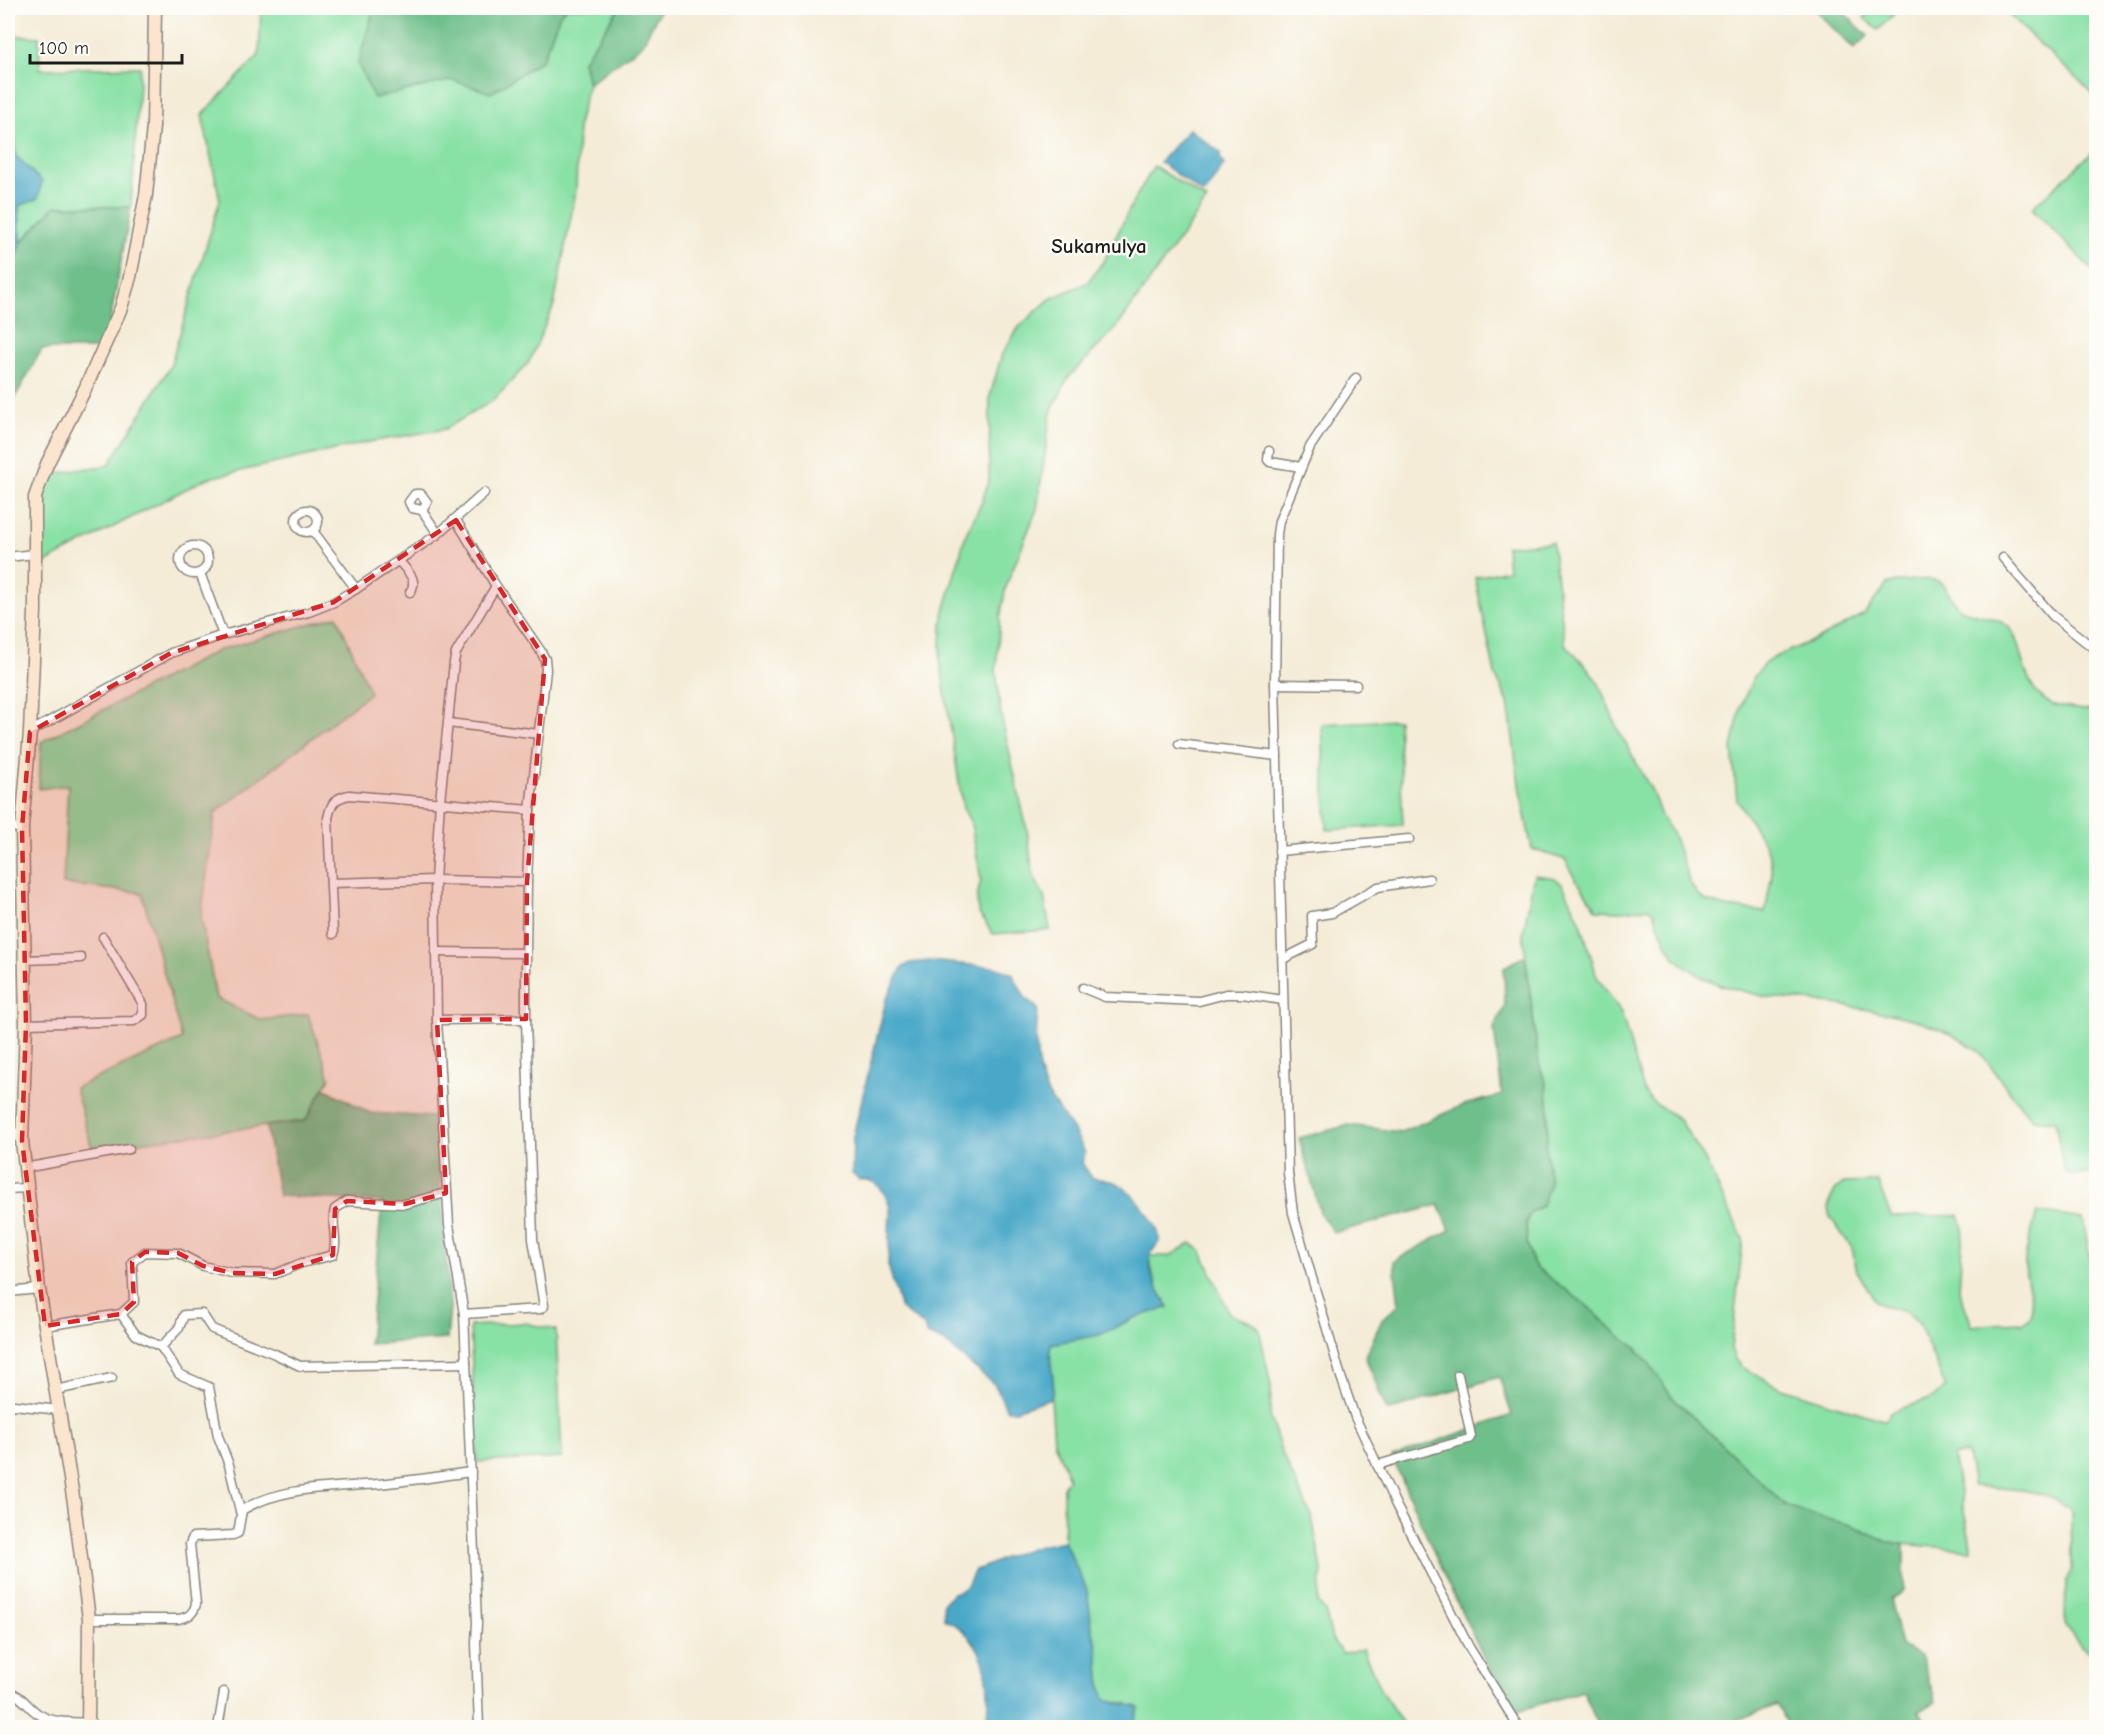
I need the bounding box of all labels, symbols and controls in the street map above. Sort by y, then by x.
scale bar [30,27,182,65]
text: 100 m [39,38,89,59]
district label: Sukamulya [1051,234,1147,258]

